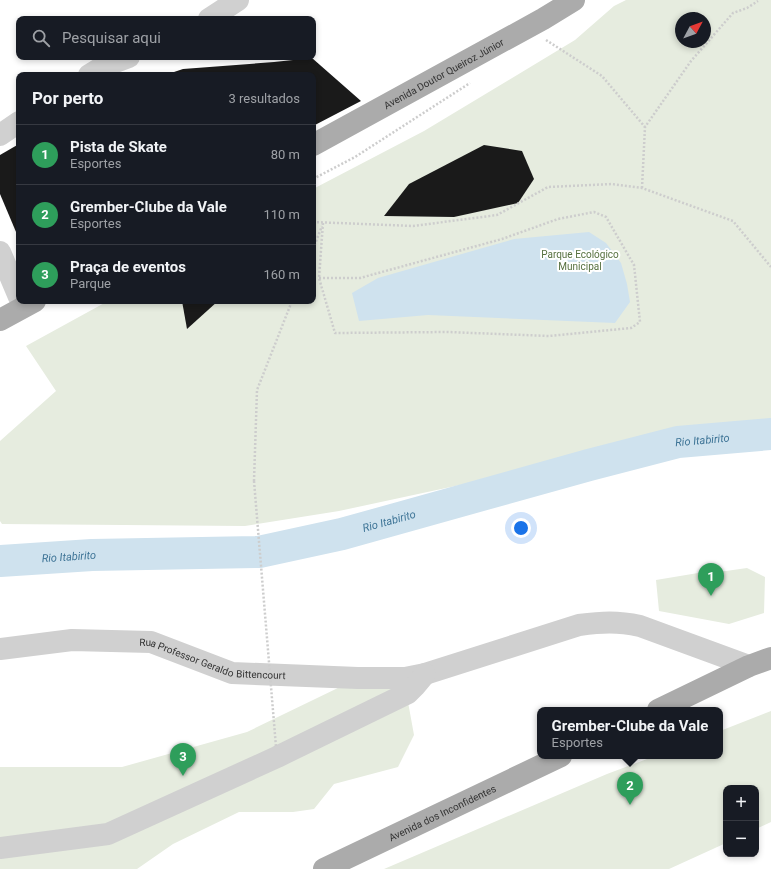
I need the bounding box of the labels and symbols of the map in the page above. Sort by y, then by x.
north arrow [675,12,711,48]
street label: Avenida Doutor Queiroz Júnior [382,36,506,111]
park label: Parque Ecológico Municipal [541,249,619,272]
water label: Rio Itabirito [675,432,730,449]
water label: Rio Itabirito [361,508,417,535]
your location [511,518,531,538]
water label: Rio Itabirito [41,549,96,565]
pin: 1 [698,563,724,596]
street label: Rua Professor Geraldo Bittencourt [139,637,286,681]
pin: 3 [170,743,196,776]
pin: 2 [617,772,643,805]
street label: Avenida dos Inconfidentes [387,783,498,843]

